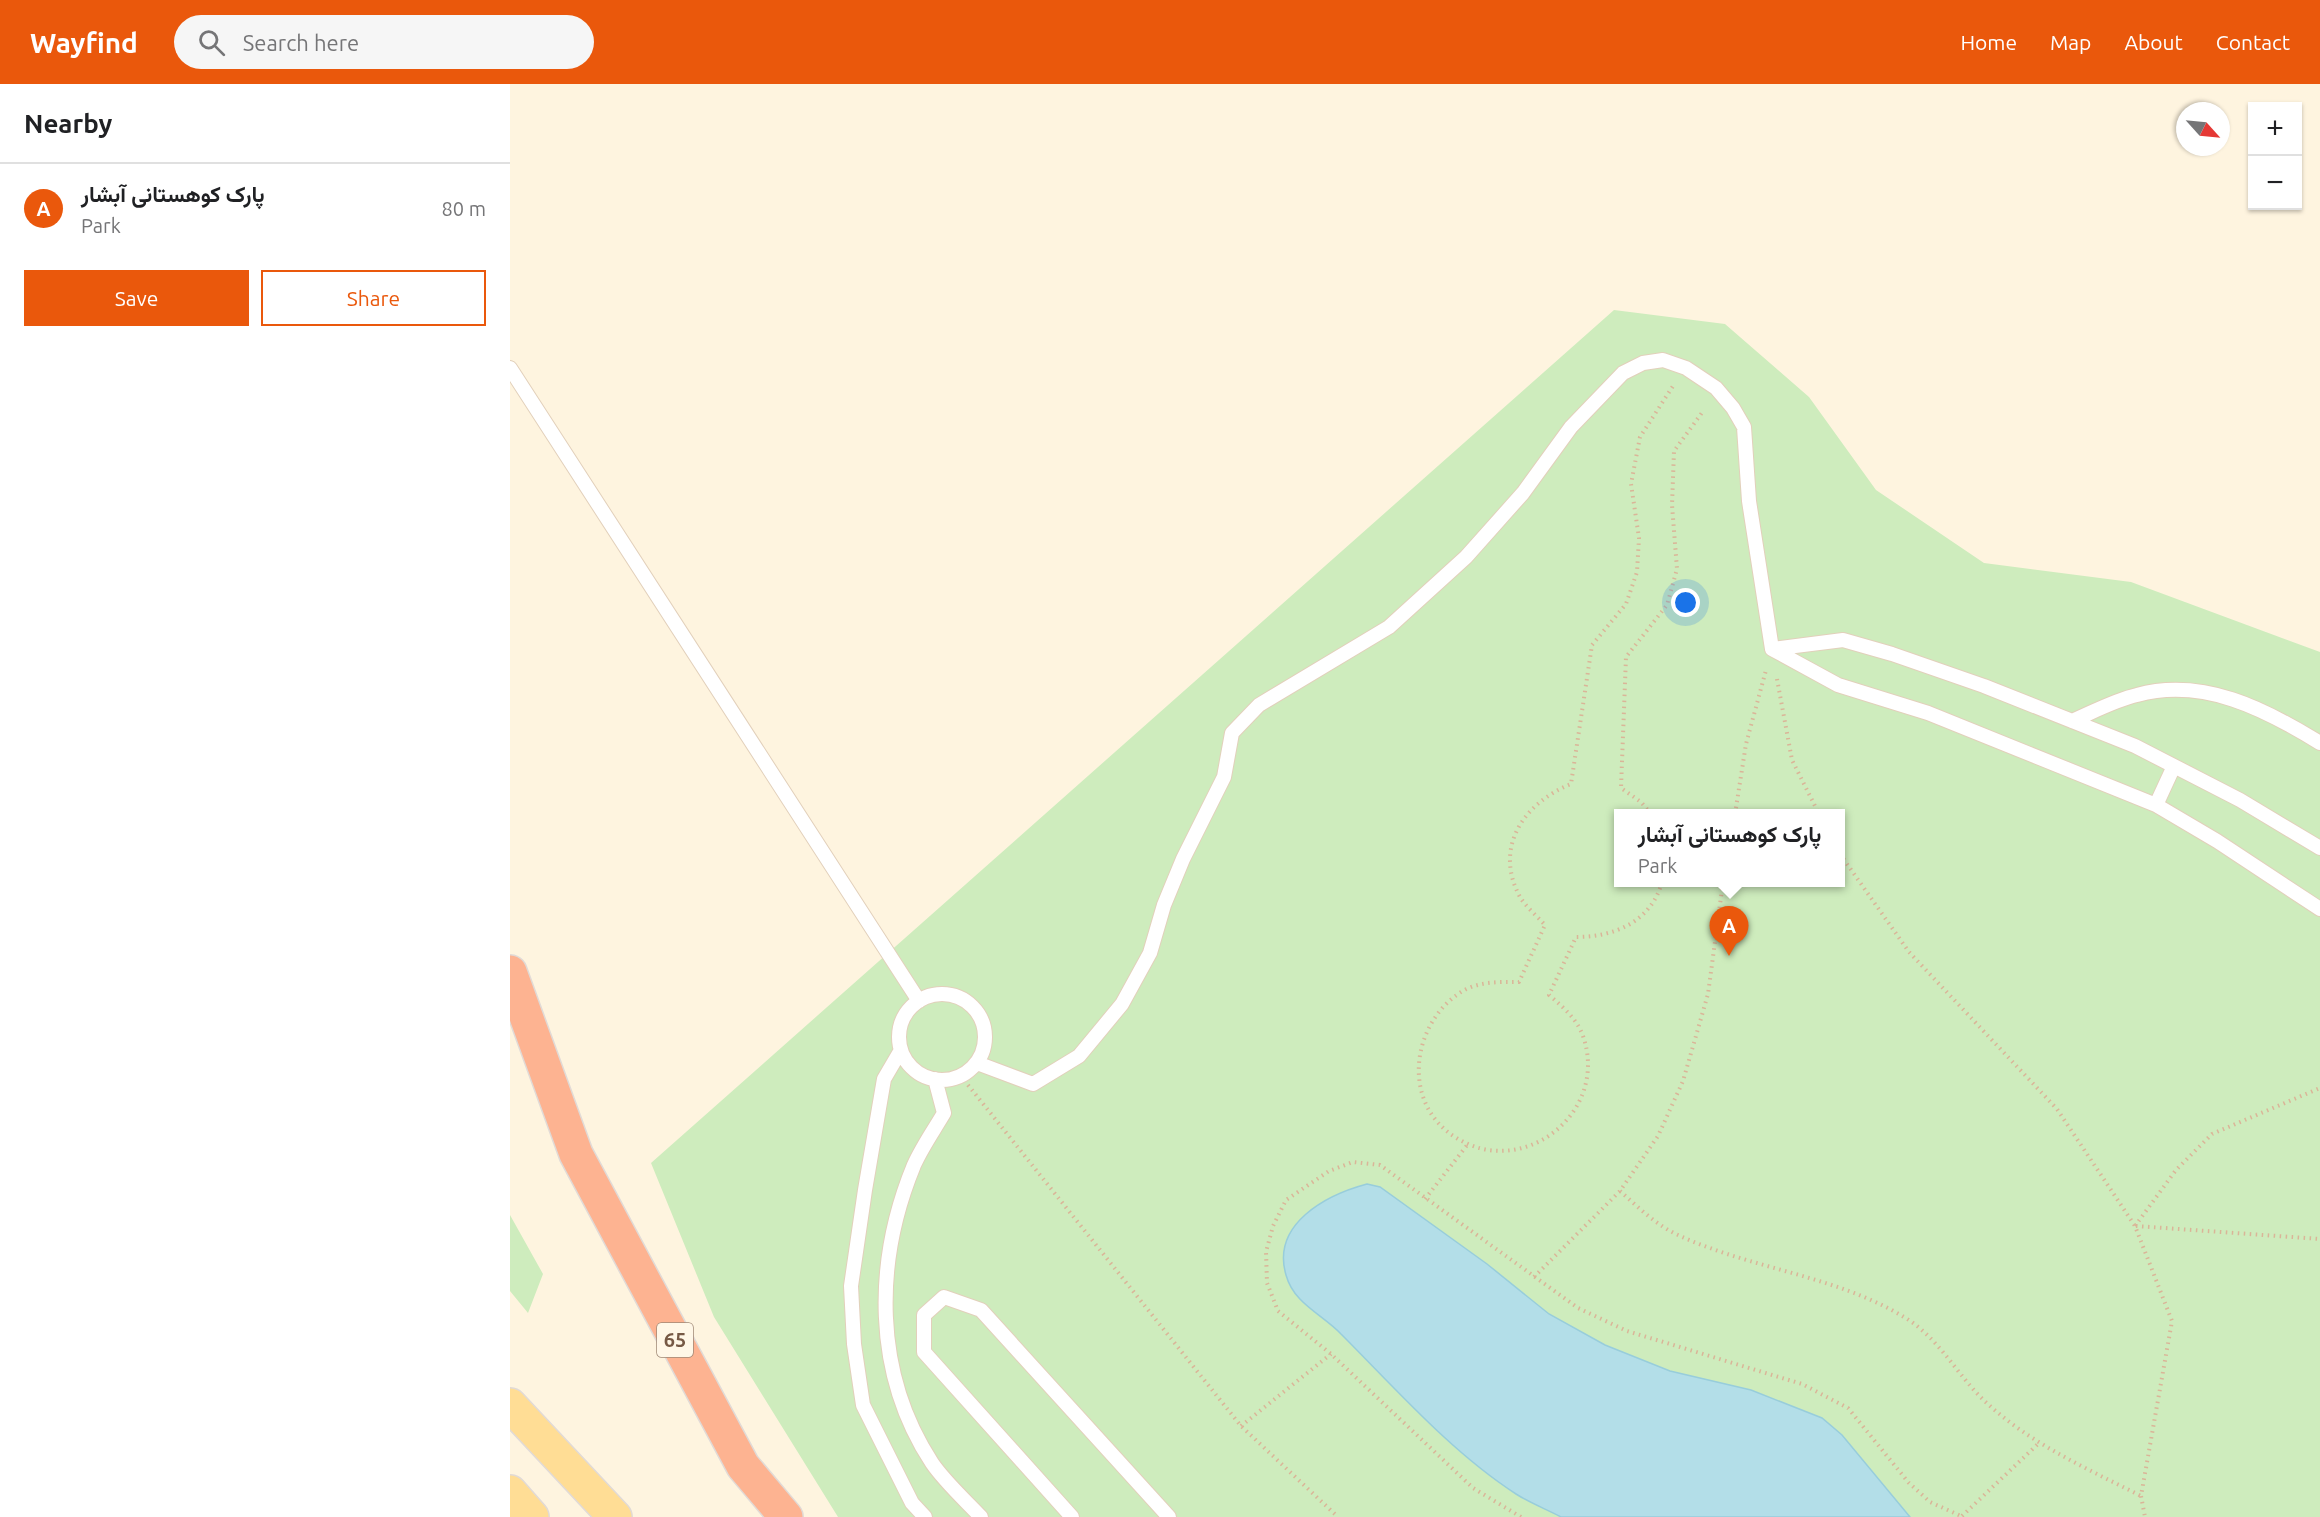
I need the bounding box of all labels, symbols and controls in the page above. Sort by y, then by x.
search box [174,15,594,69]
icon: search [195,26,228,59]
text: Wayfind [30,27,138,58]
text: Search here [243,30,359,55]
text: Home [1960,30,2017,54]
text: Map [2050,30,2091,54]
text: About [2124,30,2183,54]
text: Contact [2216,30,2290,54]
north arrow [2176,102,2230,156]
map controls [2248,102,2302,210]
button: + [2248,102,2302,156]
text: Nearby [24,109,112,138]
button: − [2248,156,2302,210]
text: پارک کوهستانی آبشار [81,181,265,206]
text: A [36,197,51,220]
text: 80 m [442,197,486,220]
text: Park [81,214,121,237]
button: Save [24,270,249,326]
button: Share [261,270,486,326]
your location [1671,588,1700,617]
popup [1614,809,1845,887]
text: پارک کوهستانی آبشار [1638,821,1821,846]
text: Park [1638,854,1677,877]
pin: A [1710,906,1748,956]
road number: 65 [657,1323,693,1357]

